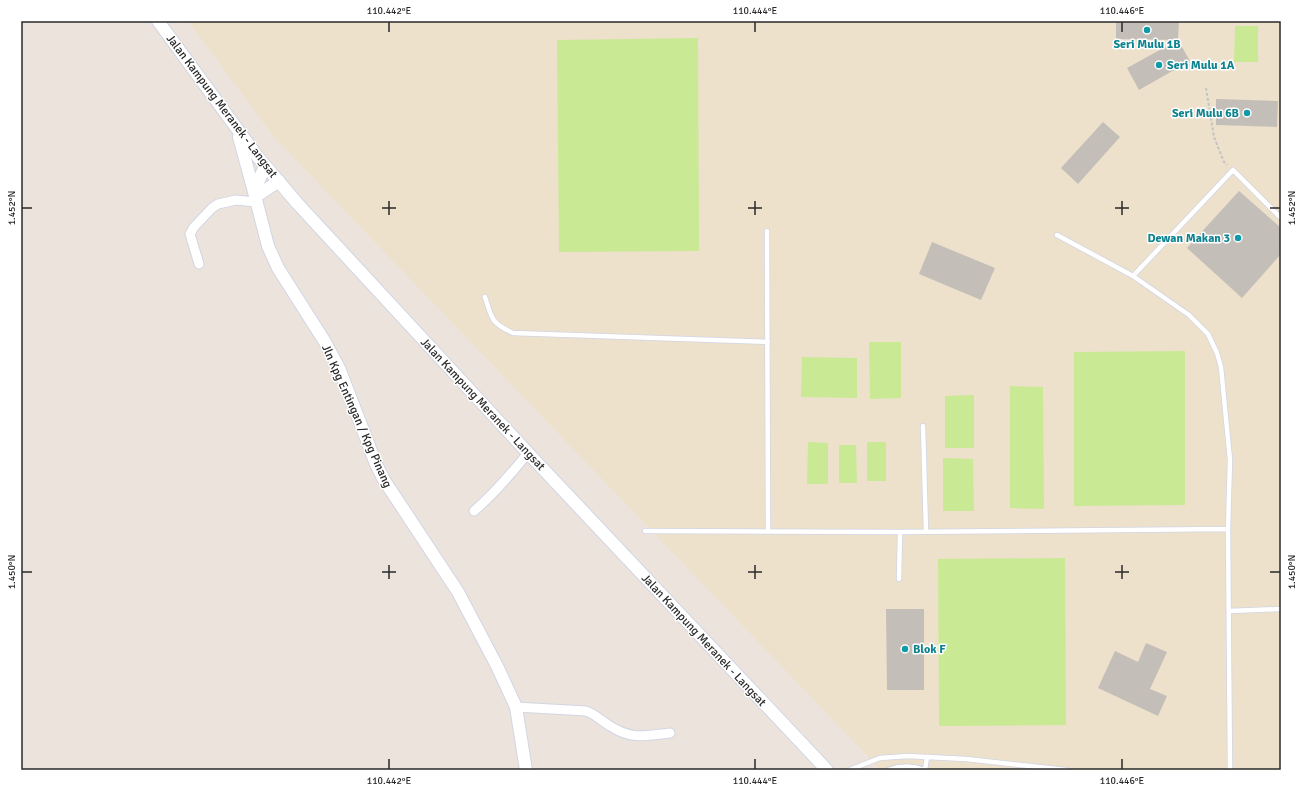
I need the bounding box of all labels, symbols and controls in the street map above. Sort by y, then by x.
text: 110.442°E [367,5,412,17]
text: 110.444°E [733,5,778,17]
text: 110.446°E [1100,5,1145,17]
marker: Seri Mulu 1B [1142,25,1152,35]
street label: Jalan Kampung Meranek - Langsat [163,32,281,181]
place label: Seri Mulu 1B [1113,37,1181,52]
place label: Seri Mulu 1A [1167,58,1235,73]
marker: Seri Mulu 1A [1154,60,1164,70]
place label: Seri Mulu 6B [1172,106,1239,121]
marker: Seri Mulu 6B [1242,108,1252,118]
text: 1.452°N [6,191,18,225]
text: 1.452°N [1286,191,1298,225]
place label: Dewan Makan 3 [1147,231,1230,246]
marker: Dewan Makan 3 [1233,233,1243,243]
street label: Jalan Kampung Meranek - Langsat [417,335,548,474]
street label: Jln Kpg Entingan / Kpg Pinang [318,342,395,490]
text: 1.450°N [6,555,18,589]
text: 1.450°N [1286,555,1298,589]
street label: Jalan Kampung Meranek - Langsat [638,571,769,710]
place label: Blok F [913,642,946,657]
marker: Blok F [900,644,910,654]
text: 110.442°E [367,775,412,787]
text: 110.444°E [733,775,778,787]
text: 110.446°E [1100,775,1145,787]

